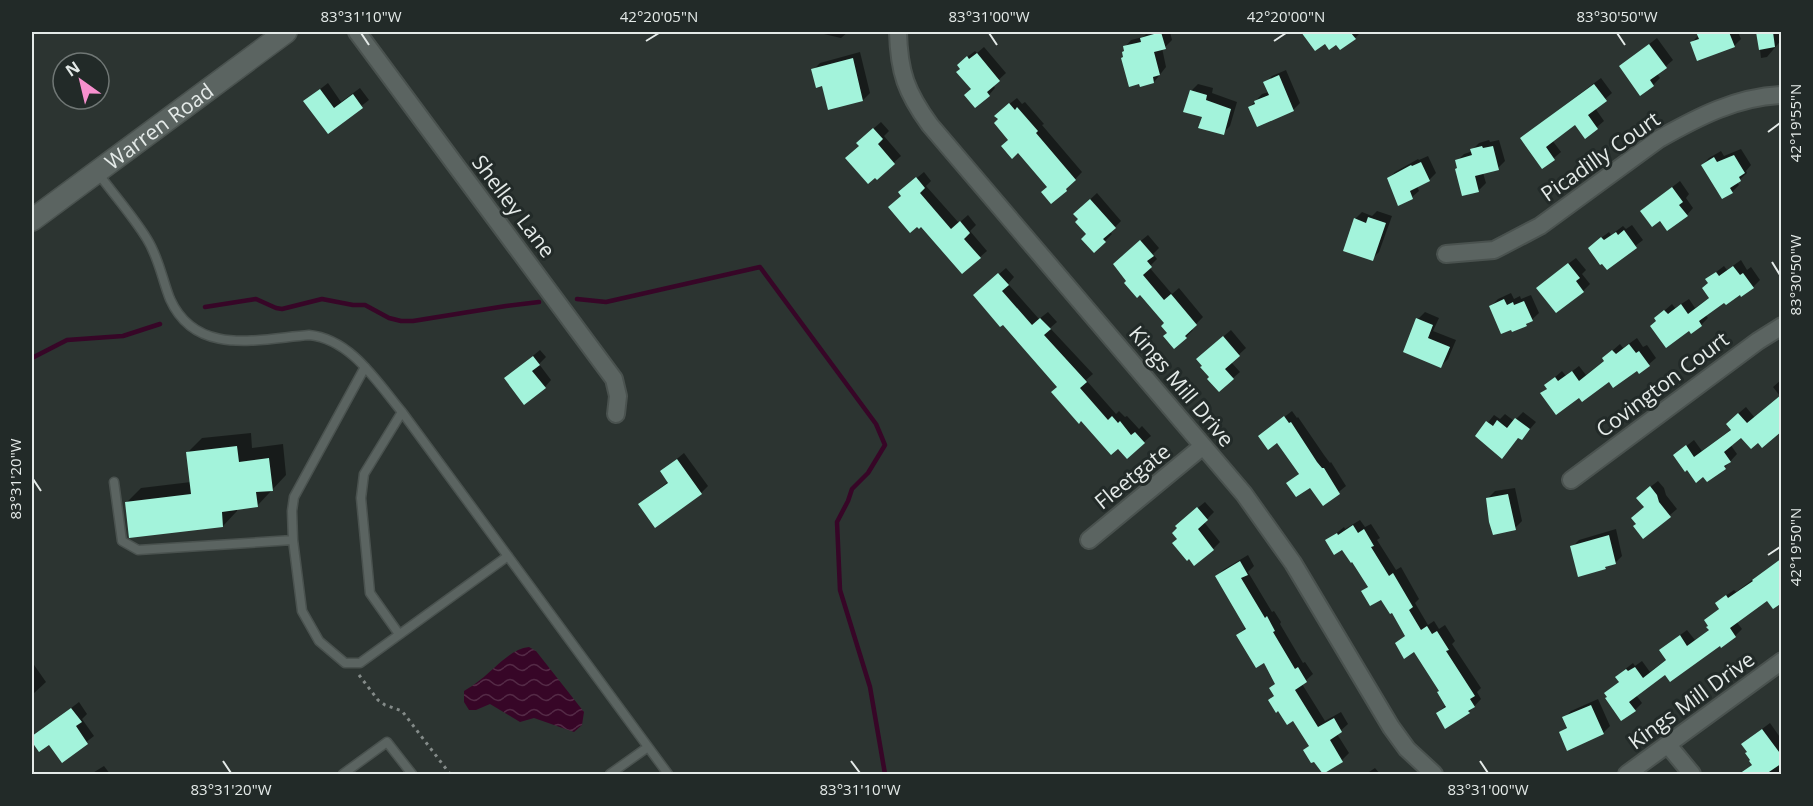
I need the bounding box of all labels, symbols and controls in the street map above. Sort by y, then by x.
text: 83°31'10"W [321,6,402,26]
text: 42°20'05"N [620,6,698,26]
text: 83°31'00"W [949,6,1030,26]
text: 42°20'00"N [1247,6,1325,26]
text: 83°30'50"W [1577,6,1658,26]
north arrow [51,51,111,111]
text: N [61,56,84,81]
street label: Warren Road [99,77,219,175]
text: 42°19'55"N [1785,84,1805,162]
street label: Picadilly Court [1535,105,1665,207]
street label: Shelley Lane [466,149,562,263]
text: 83°30'50"W [1785,234,1805,316]
street label: Kings Mill Drive [1123,320,1241,452]
street label: Covington Court [1590,325,1734,443]
street label: Fleetgate [1088,437,1176,515]
text: 83°31'20"W [5,438,25,520]
text: 42°19'50"N [1785,508,1805,586]
street label: Kings Mill Drive [1622,645,1760,755]
text: 83°31'20"W [191,779,272,799]
text: 83°31'10"W [820,779,901,799]
text: 83°31'00"W [1448,779,1529,799]

